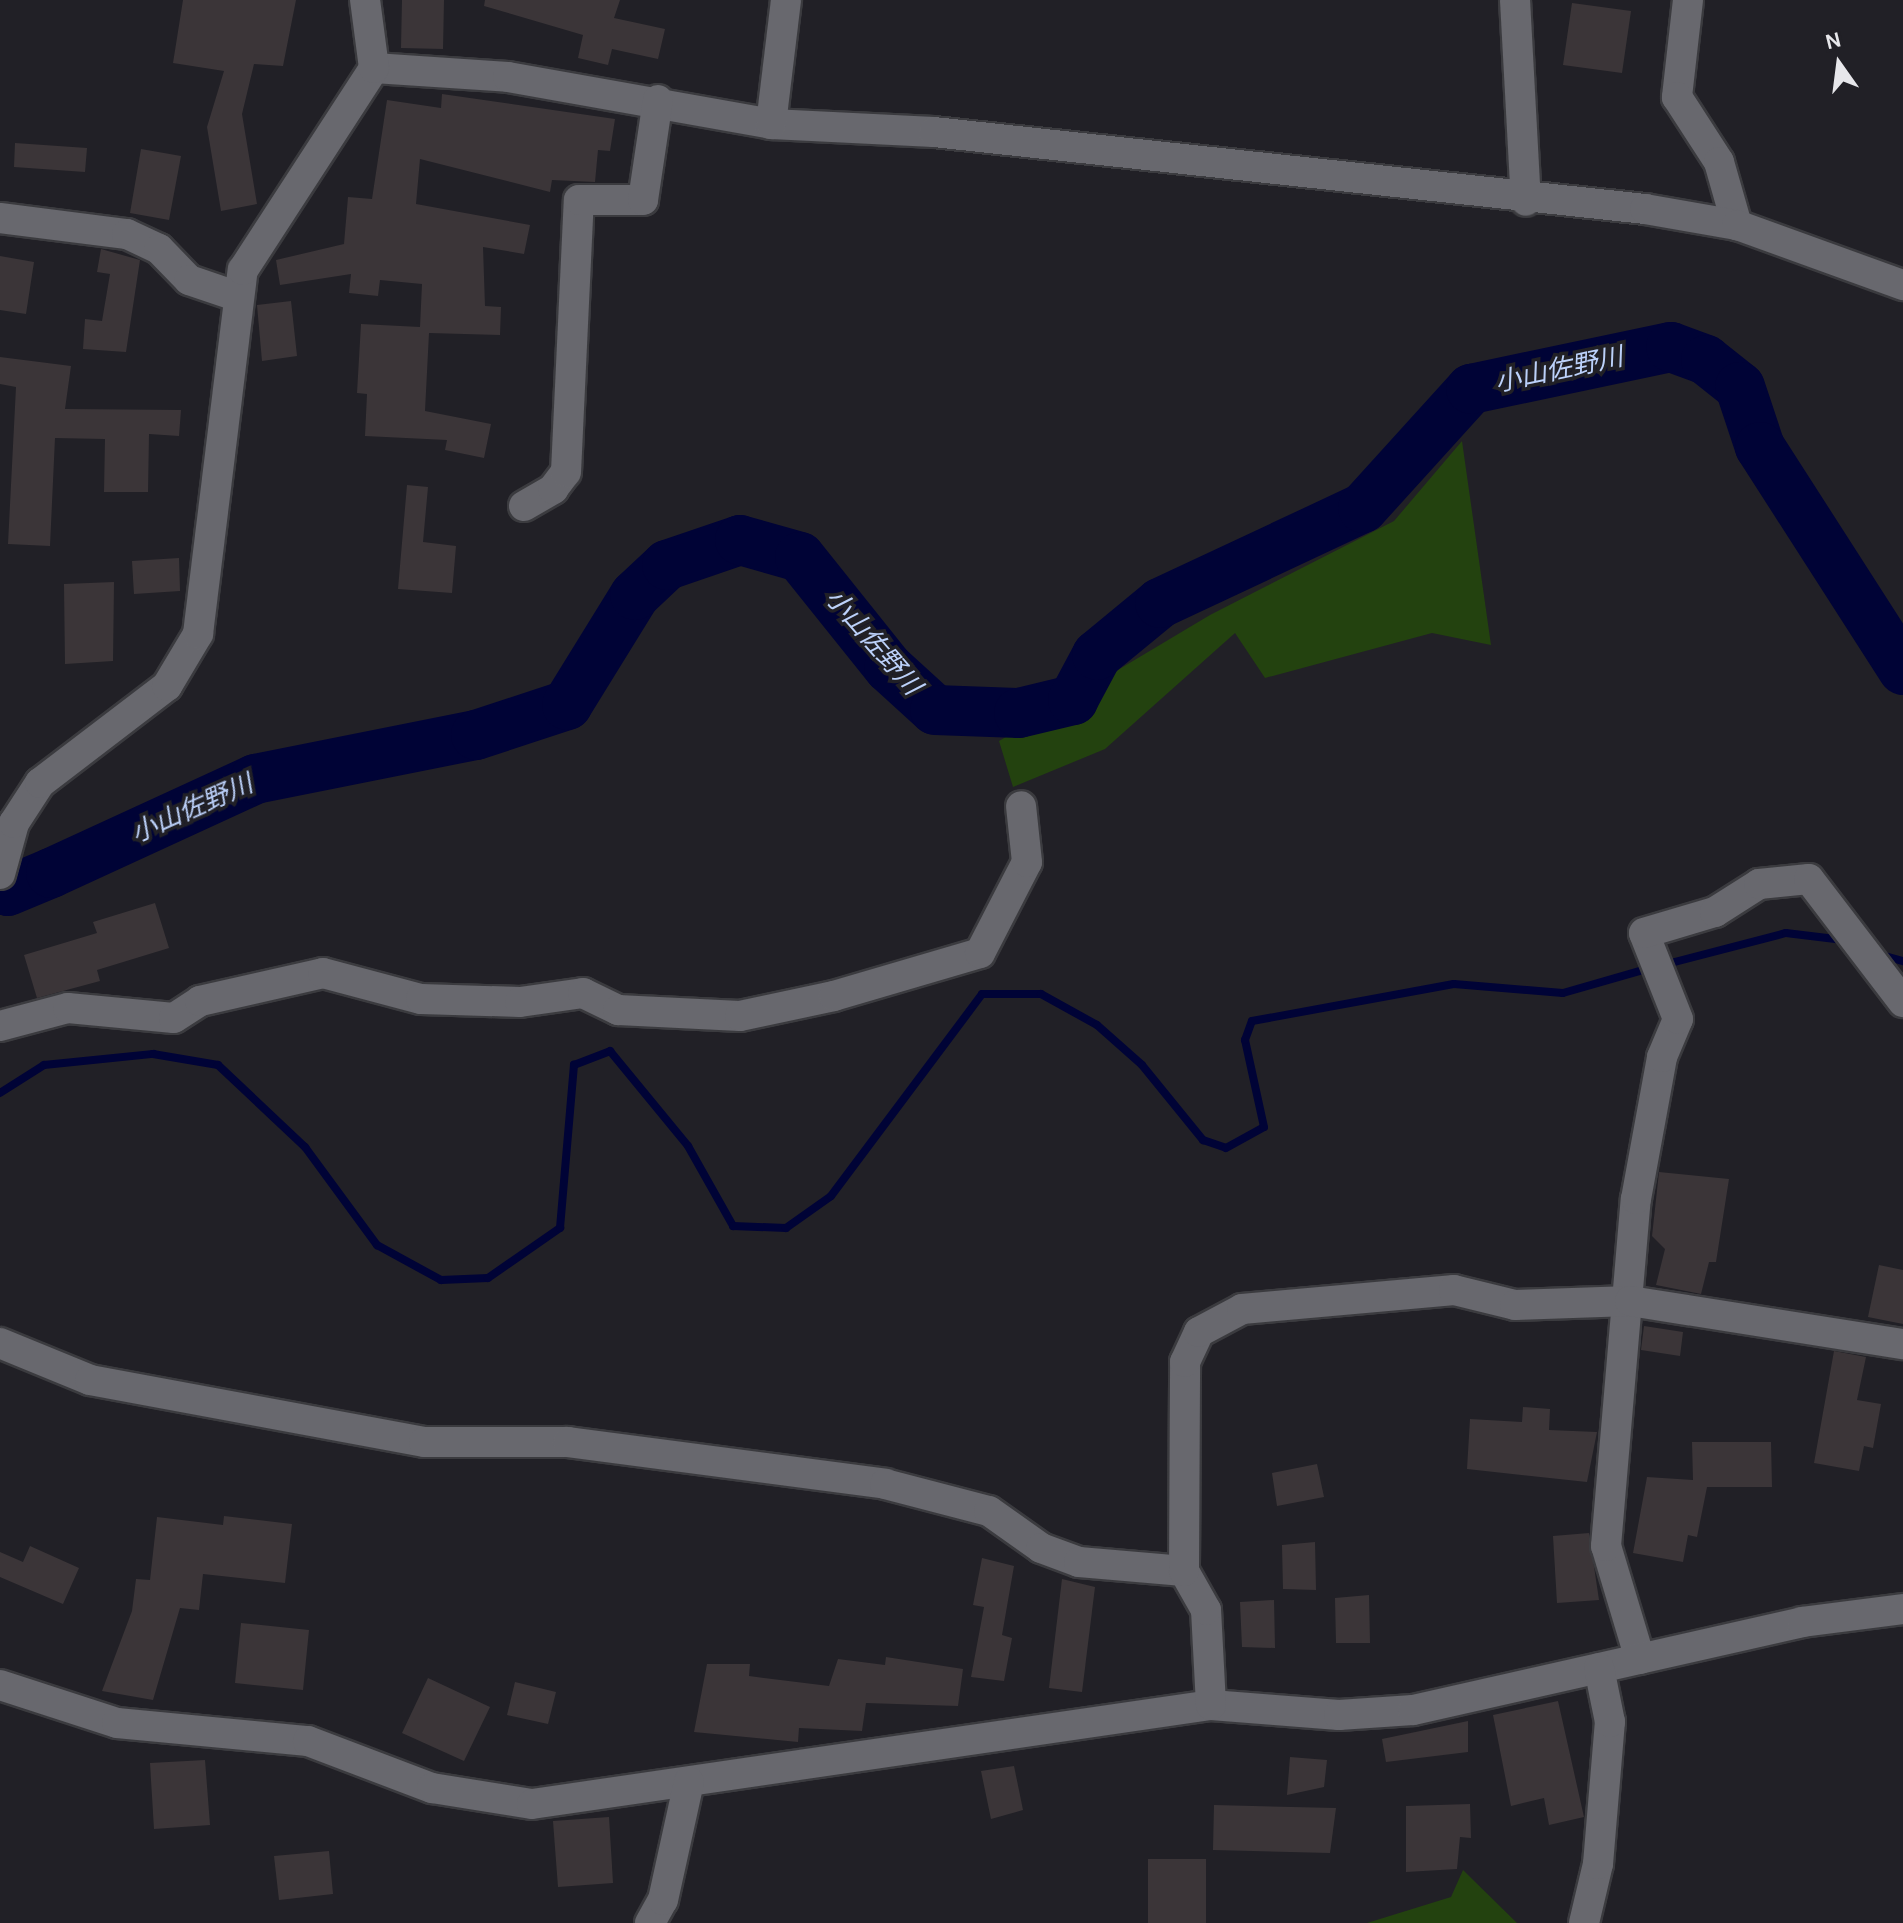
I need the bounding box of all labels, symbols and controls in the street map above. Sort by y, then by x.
north arrow [1799,24,1879,104]
text: N [1822,26,1844,55]
water label: 小山佐野川 [1492,341,1626,399]
water label: 小山佐野川 [819,583,927,701]
water label: 小山佐野川 [126,768,258,850]

